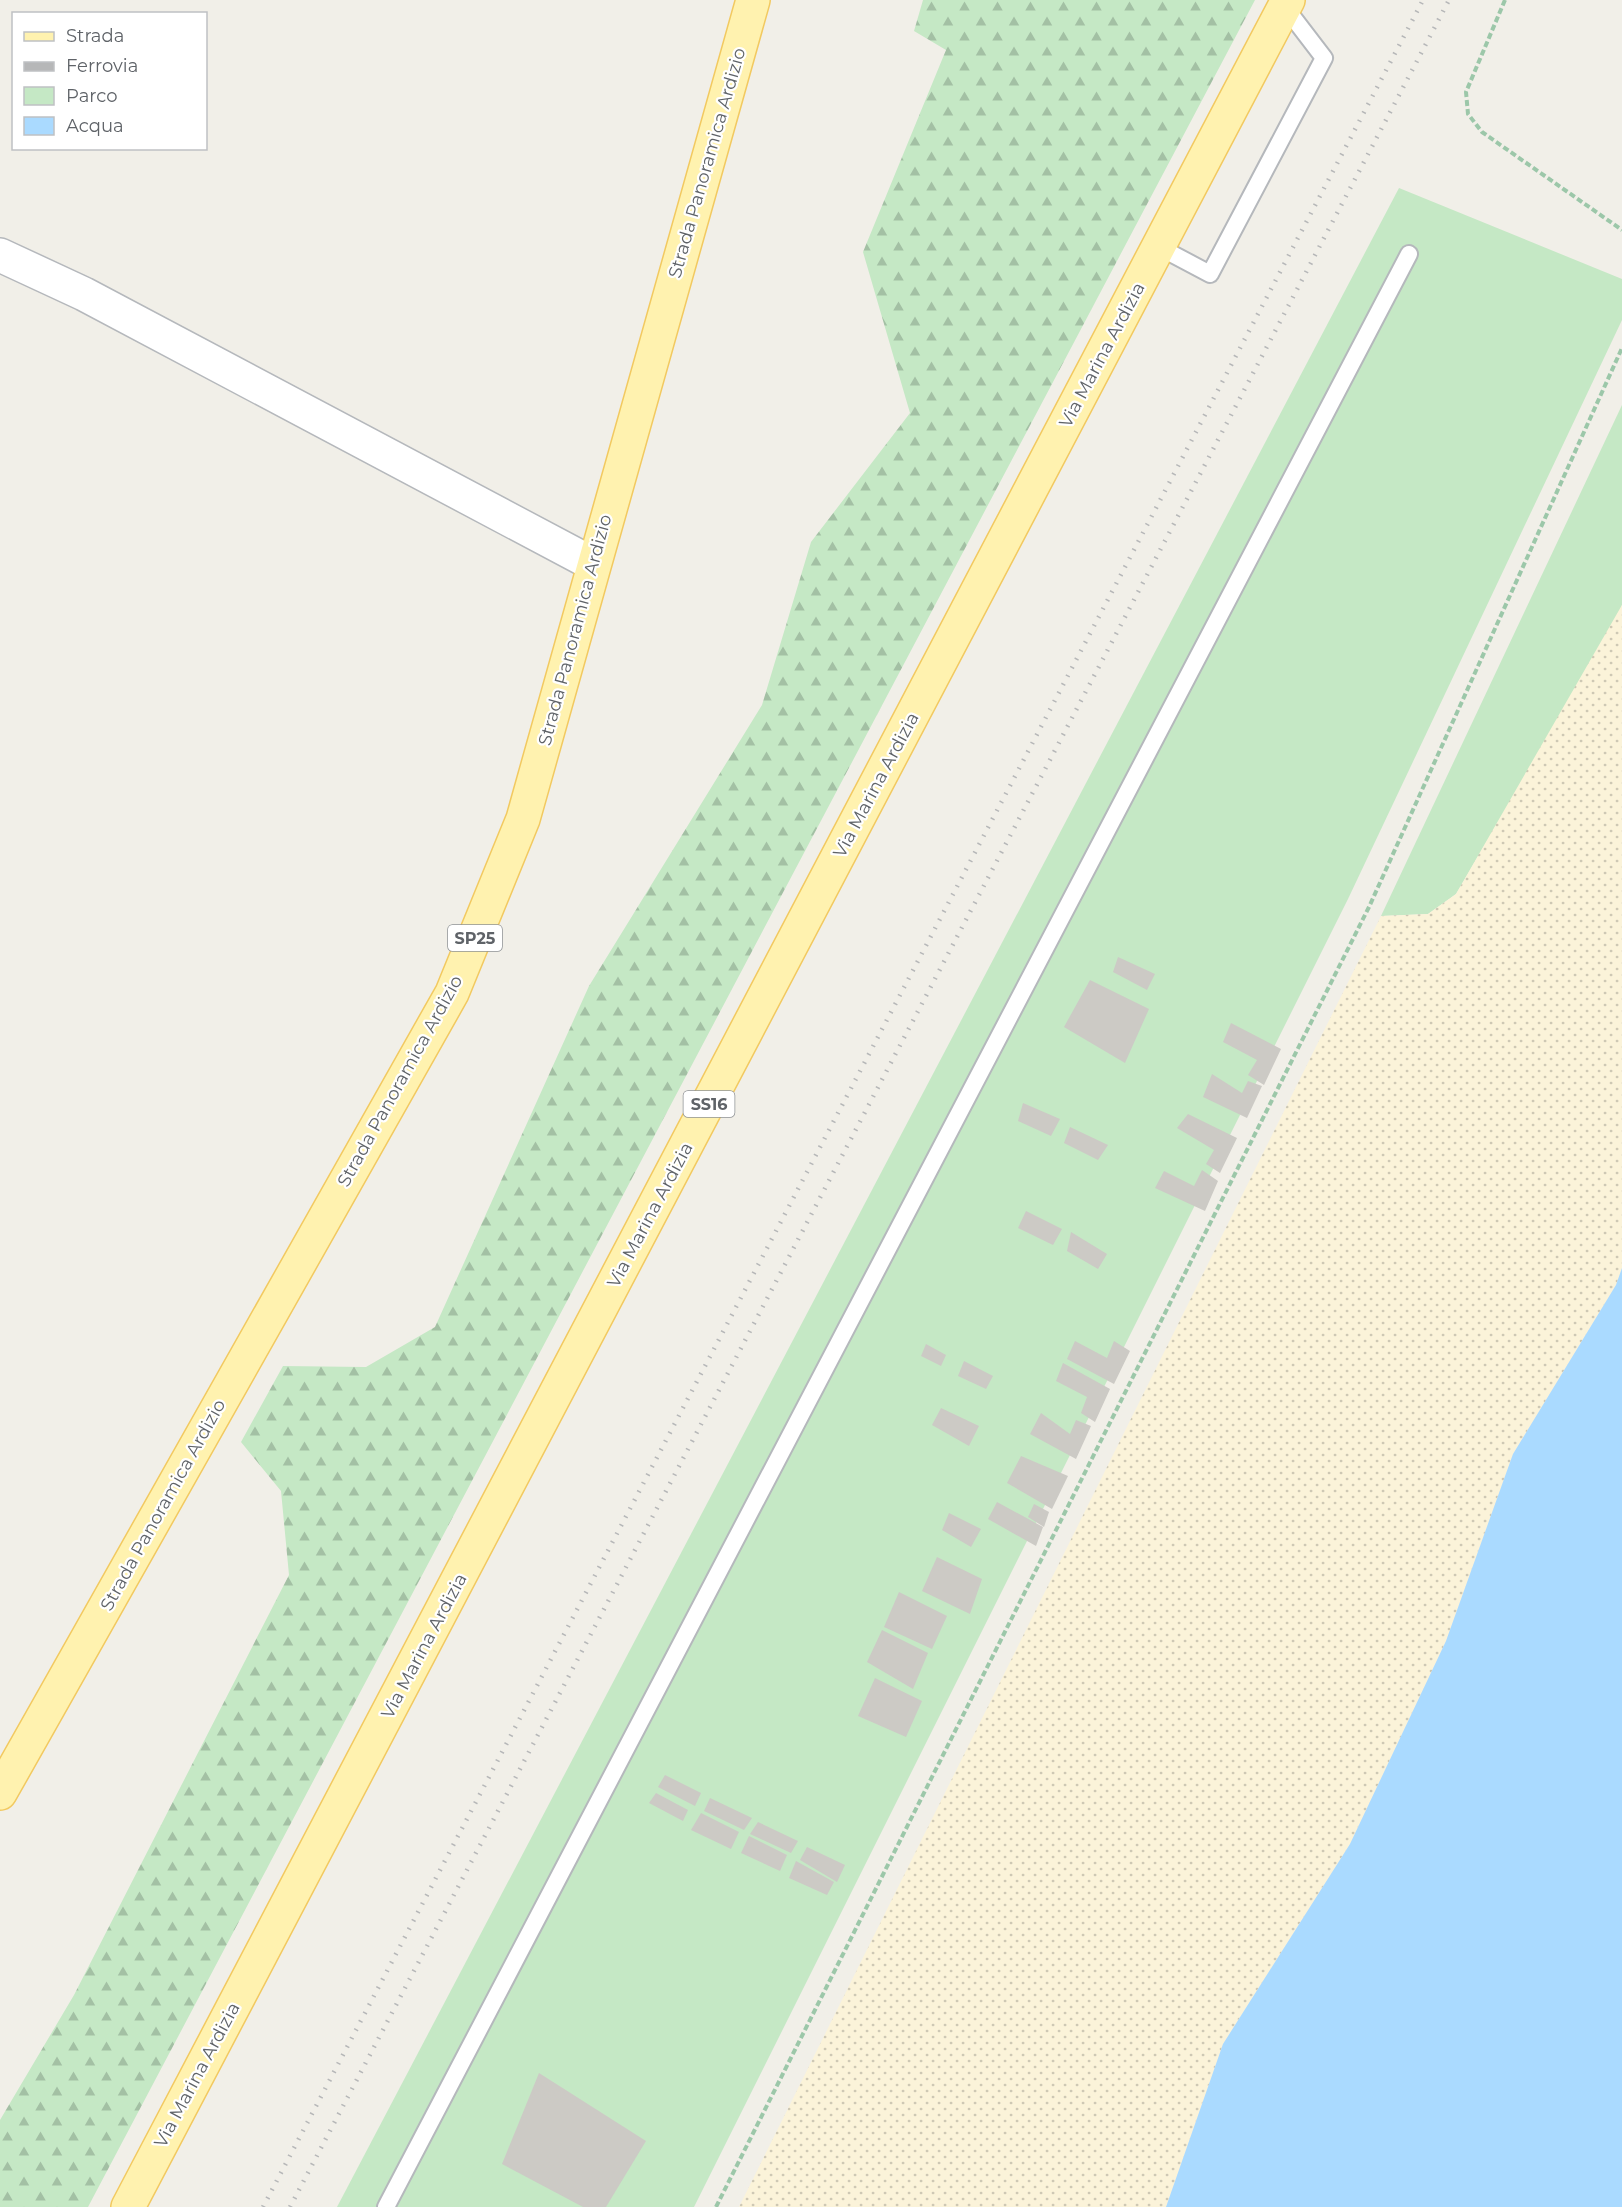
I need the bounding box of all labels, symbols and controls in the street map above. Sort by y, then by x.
legend [12,12,207,150]
text: Strada [66,25,124,47]
street label: Strada Panoramica Ardizio [664,45,750,281]
text: Ferrovia [66,55,138,77]
text: Parco [66,85,118,107]
text: Acqua [66,115,124,137]
street label: Via Marina Ardizia [1054,279,1150,431]
street label: Strada Panoramica Ardizio [534,512,616,748]
street label: Via Marina Ardizia [828,709,924,861]
road number: SP25 [448,925,502,951]
street label: Strada Panoramica Ardizio [333,971,467,1191]
road number: SS16 [684,1091,734,1117]
street label: Via Marina Ardizia [602,1139,698,1291]
street label: Strada Panoramica Ardizio [96,1395,230,1615]
street label: Via Marina Ardizia [376,1570,472,1722]
street label: Via Marina Ardizia [149,1999,245,2151]

